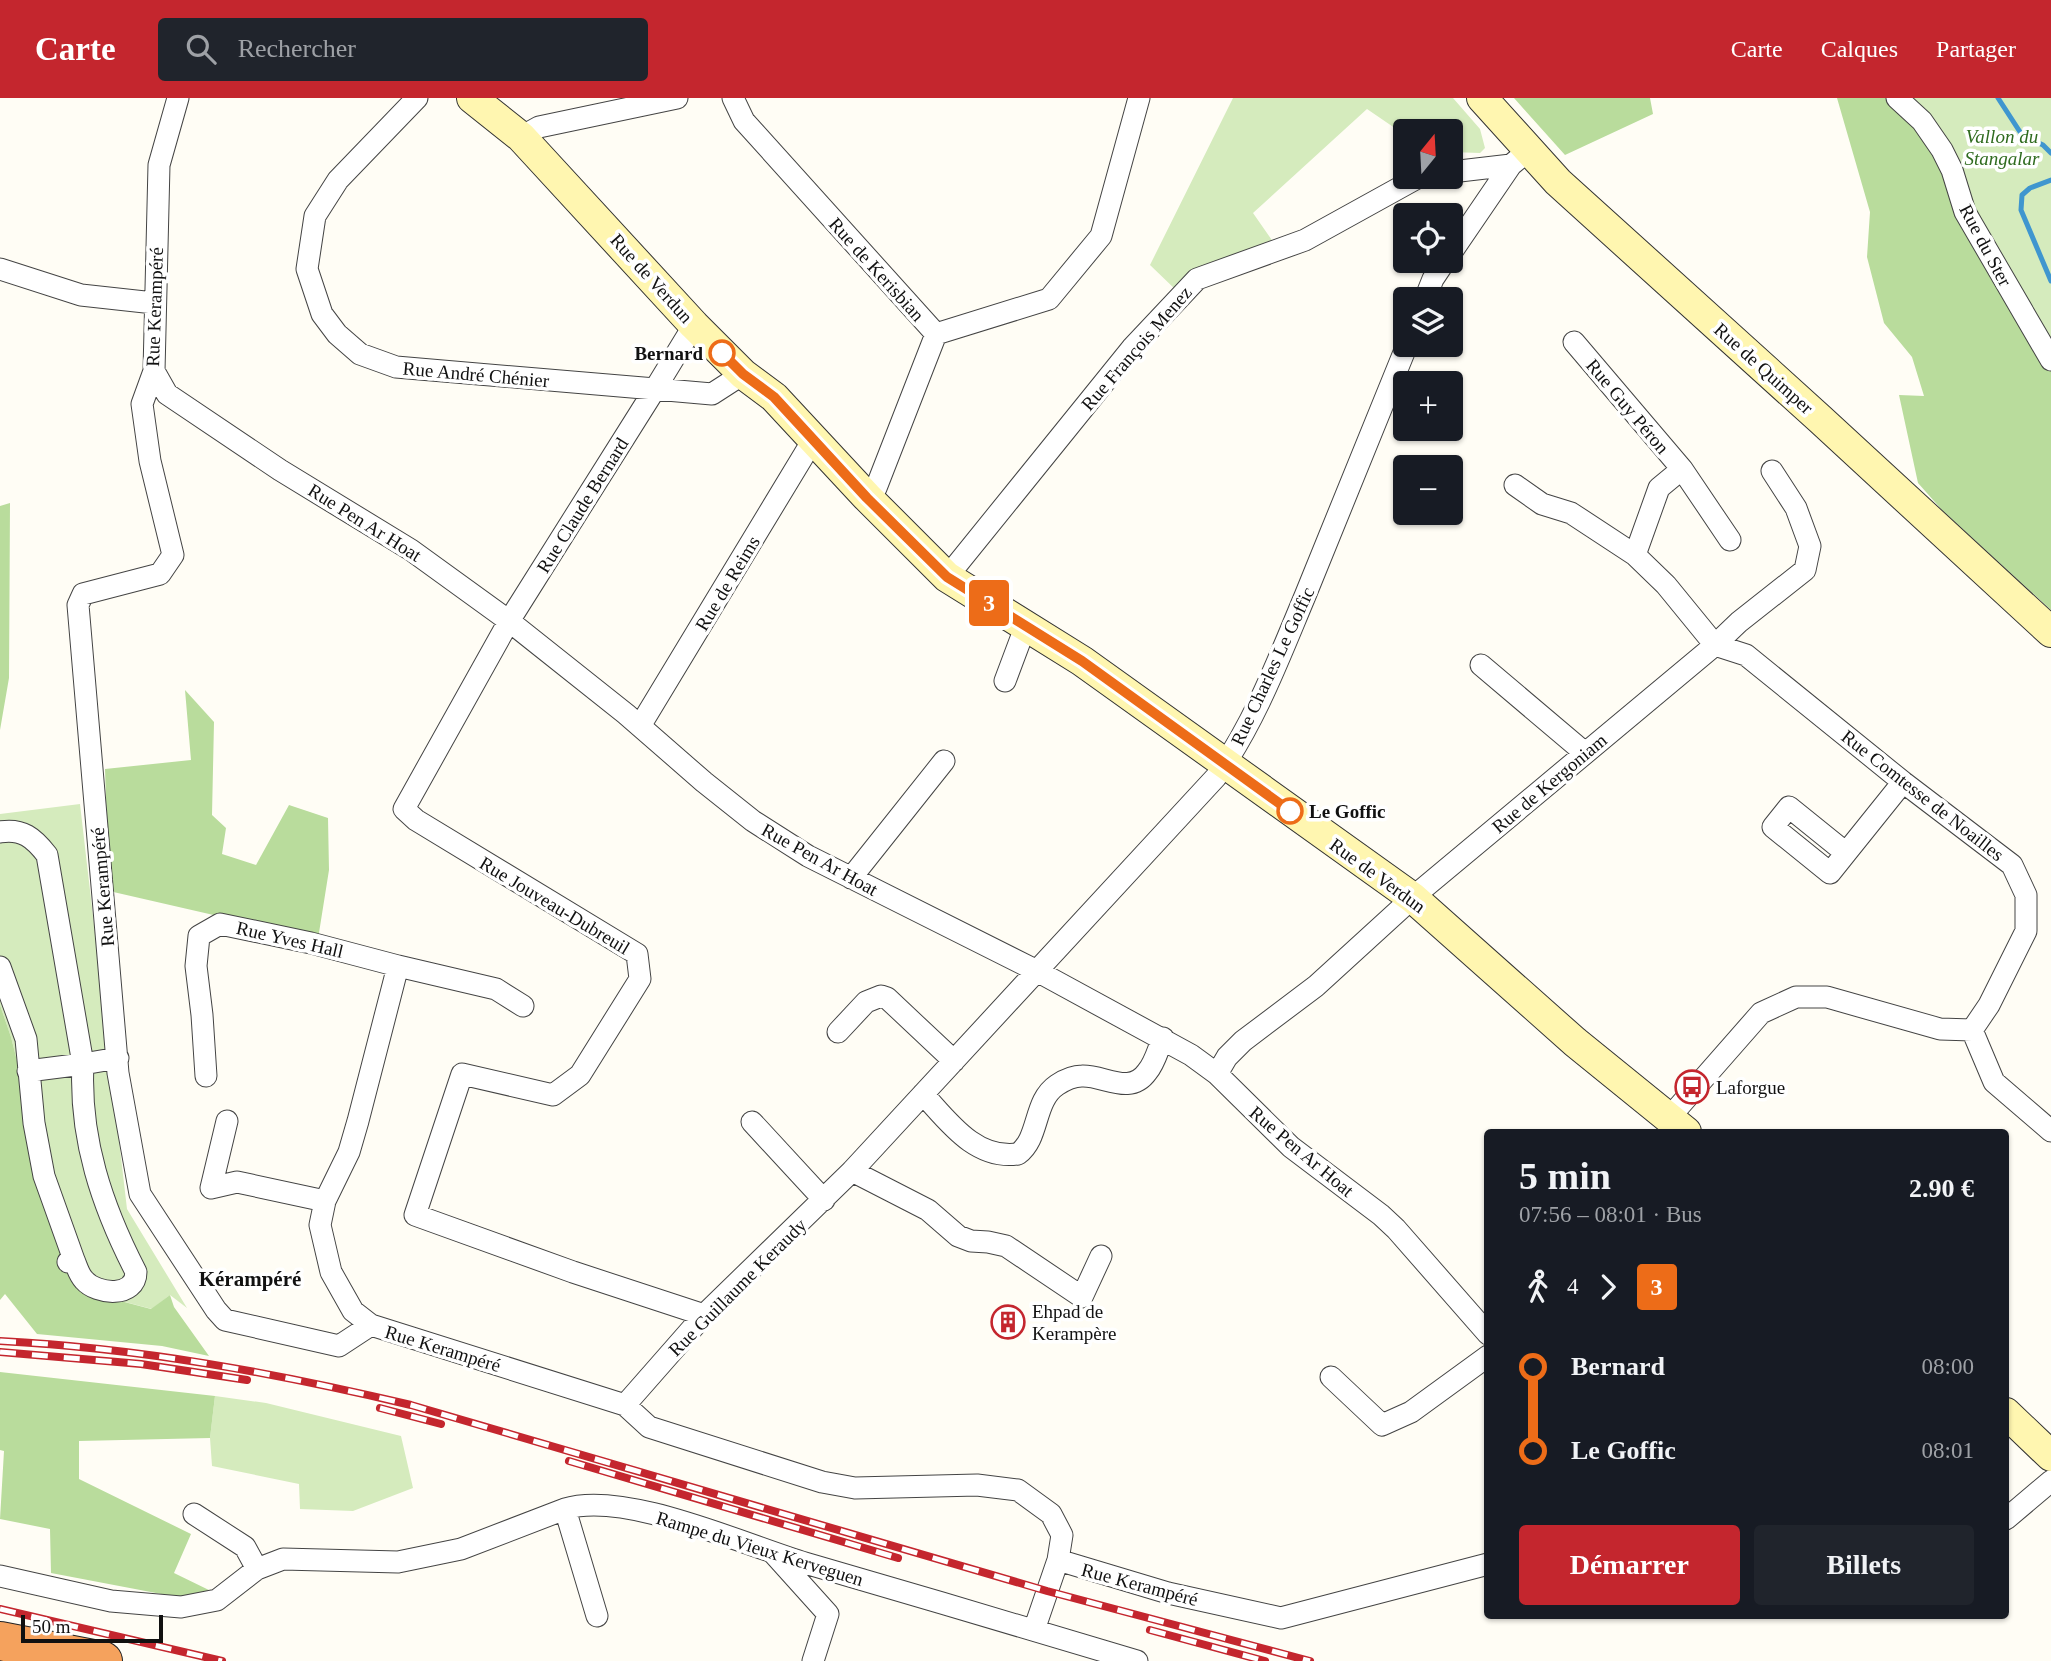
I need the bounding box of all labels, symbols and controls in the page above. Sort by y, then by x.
search box [158,18,648,81]
icon: search [182,30,220,68]
text: Carte [35,31,116,67]
text: Rechercher [238,34,356,63]
text: Carte [1731,36,1783,62]
text: Calques [1821,36,1898,62]
text: Partager [1936,36,2016,62]
north arrow [1393,119,1463,189]
map controls [1393,119,1463,525]
park label: Vallon du Stangalar [1965,126,2040,169]
street label: Rue du Ster [1955,201,2016,290]
button: locate [1393,203,1463,273]
street label: Rue de Kerisbian [825,213,929,326]
street label: Rue de Verdun [606,229,697,328]
street label: Rue Kerampéré [142,247,167,367]
street label: Rue François Menez [1077,282,1196,415]
button: layers [1393,287,1463,357]
street label: Rue de Quimper [1710,319,1818,419]
marker: Bernard [709,340,735,366]
place label: Bernard [634,343,703,364]
street label: Rue Guy Péron [1582,355,1674,458]
street label: Rue André Chénier [402,358,551,391]
button: + [1393,371,1463,441]
street label: Rue Claude Bernard [532,434,633,577]
button: − [1393,455,1463,525]
street label: Rue Pen Ar Hoat [304,479,426,566]
street label: Rue de Reims [691,532,764,634]
line badge: 3 [966,580,1012,626]
street label: Rue Charles Le Goffic [1227,584,1318,749]
text: 3 [983,590,995,616]
street label: Rue Comtesse de Noailles [1837,726,2008,865]
street label: Rue de Kergoniam [1488,729,1611,837]
marker: Le Goffic [1277,798,1303,824]
place label: Le Goffic [1309,801,1386,822]
street label: Rue Pen Ar Hoat [758,819,882,900]
street label: Rue Kerampéré [87,826,118,948]
street label: Rue de Verdun [1326,834,1430,917]
street label: Rue Jouveau-Dubreuil [476,852,634,959]
street label: Rue Yves Hall [234,917,345,962]
bus stop icon: Laforgue [1673,1068,1711,1106]
place label: Laforgue [1716,1077,1785,1098]
street label: Rue Pen Ar Hoat [1245,1102,1358,1201]
text: 5 min [1519,1155,1611,1197]
text: 2.90 € [1909,1174,1974,1203]
text: 07:56 – 08:01 · Bus [1519,1202,1702,1227]
street label: Rue Guillaume Keraudy [664,1214,811,1360]
district label: Kérampéré [199,1267,301,1291]
icon: walk [1519,1268,1557,1306]
icon: forward [1589,1268,1627,1306]
text: 4 [1567,1274,1579,1299]
text: 3 [1651,1274,1663,1300]
place label: Ehpad de Kerampère [1032,1301,1116,1344]
building icon: Ehpad de Kerampère [989,1303,1027,1341]
street label: Rue Kerampéré [383,1321,503,1376]
text: Bernard [1571,1352,1665,1381]
text: 08:00 [1922,1354,1974,1379]
text: Le Goffic [1571,1436,1676,1465]
text: 08:01 [1922,1438,1974,1463]
street label: Rampe du Vieux Kerveguen [654,1507,866,1590]
button: Démarrer [1519,1525,1740,1605]
button: Billets [1754,1525,1974,1605]
street label: Rue Kerampéré [1079,1559,1200,1610]
scale bar [21,1612,163,1644]
text: 50 m [32,1616,71,1637]

